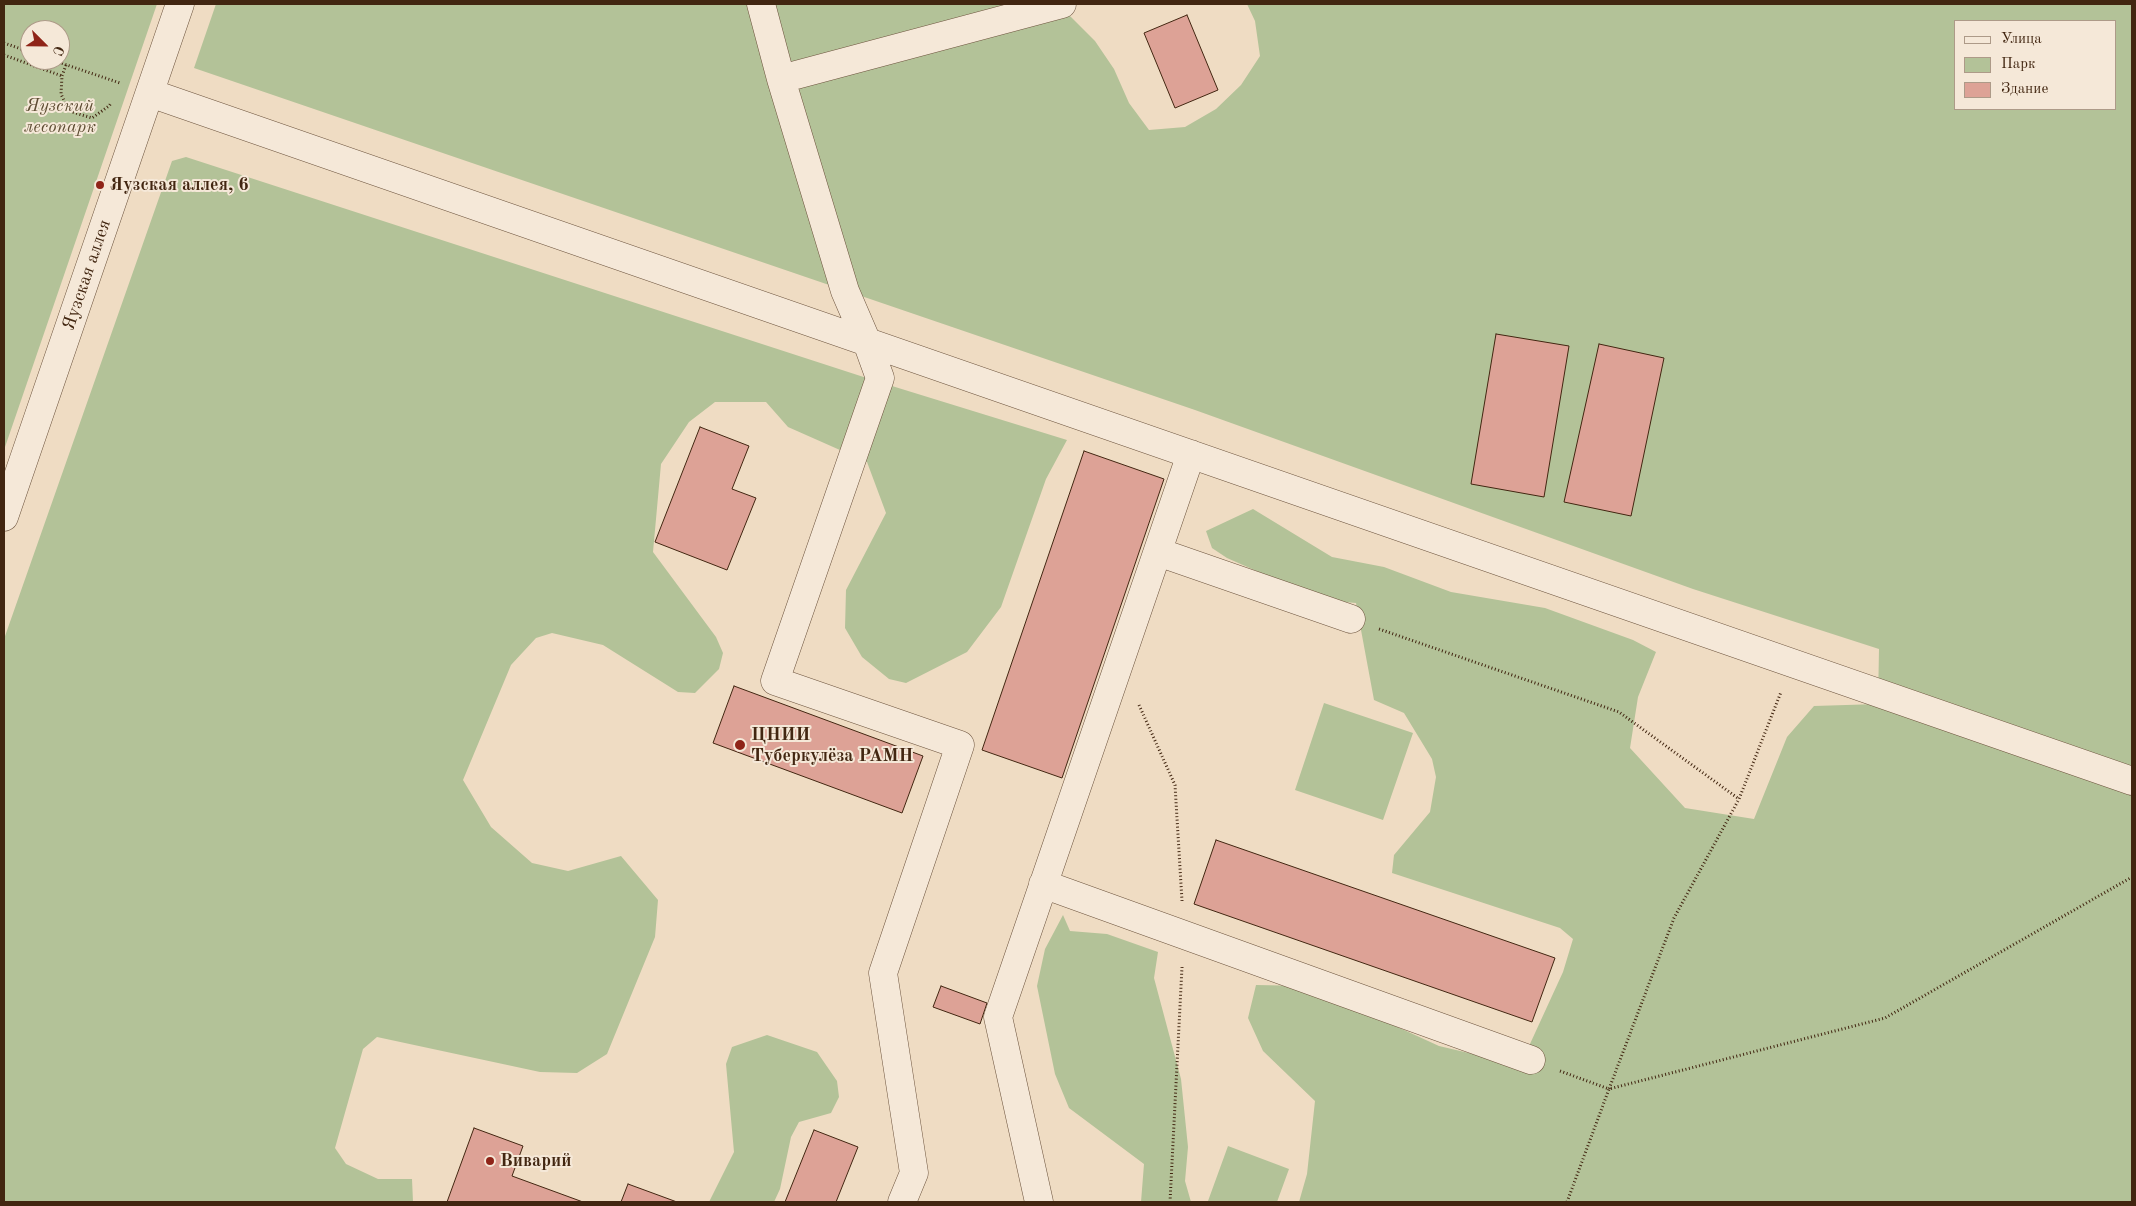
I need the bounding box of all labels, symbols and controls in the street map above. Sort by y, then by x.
north arrow [20,20,70,70]
legend [1954,20,2116,110]
text: Улица [2001,32,2042,47]
text: С [50,43,66,57]
text: Парк [2001,57,2036,72]
text: Здание [2001,82,2048,97]
park label: Яузский лесопарк [24,95,96,138]
place label: Яузская аллея, 6 [110,174,249,196]
marker: Яузская аллея, 6 [94,179,106,191]
street label: Яузская аллея [58,217,116,333]
place label: ЦНИИ Туберкулёза РАМН [751,724,913,766]
marker: ЦНИИ Туберкулёза РАМН [733,738,747,752]
place label: Виварий [500,1150,572,1172]
marker: Виварий [484,1155,496,1167]

